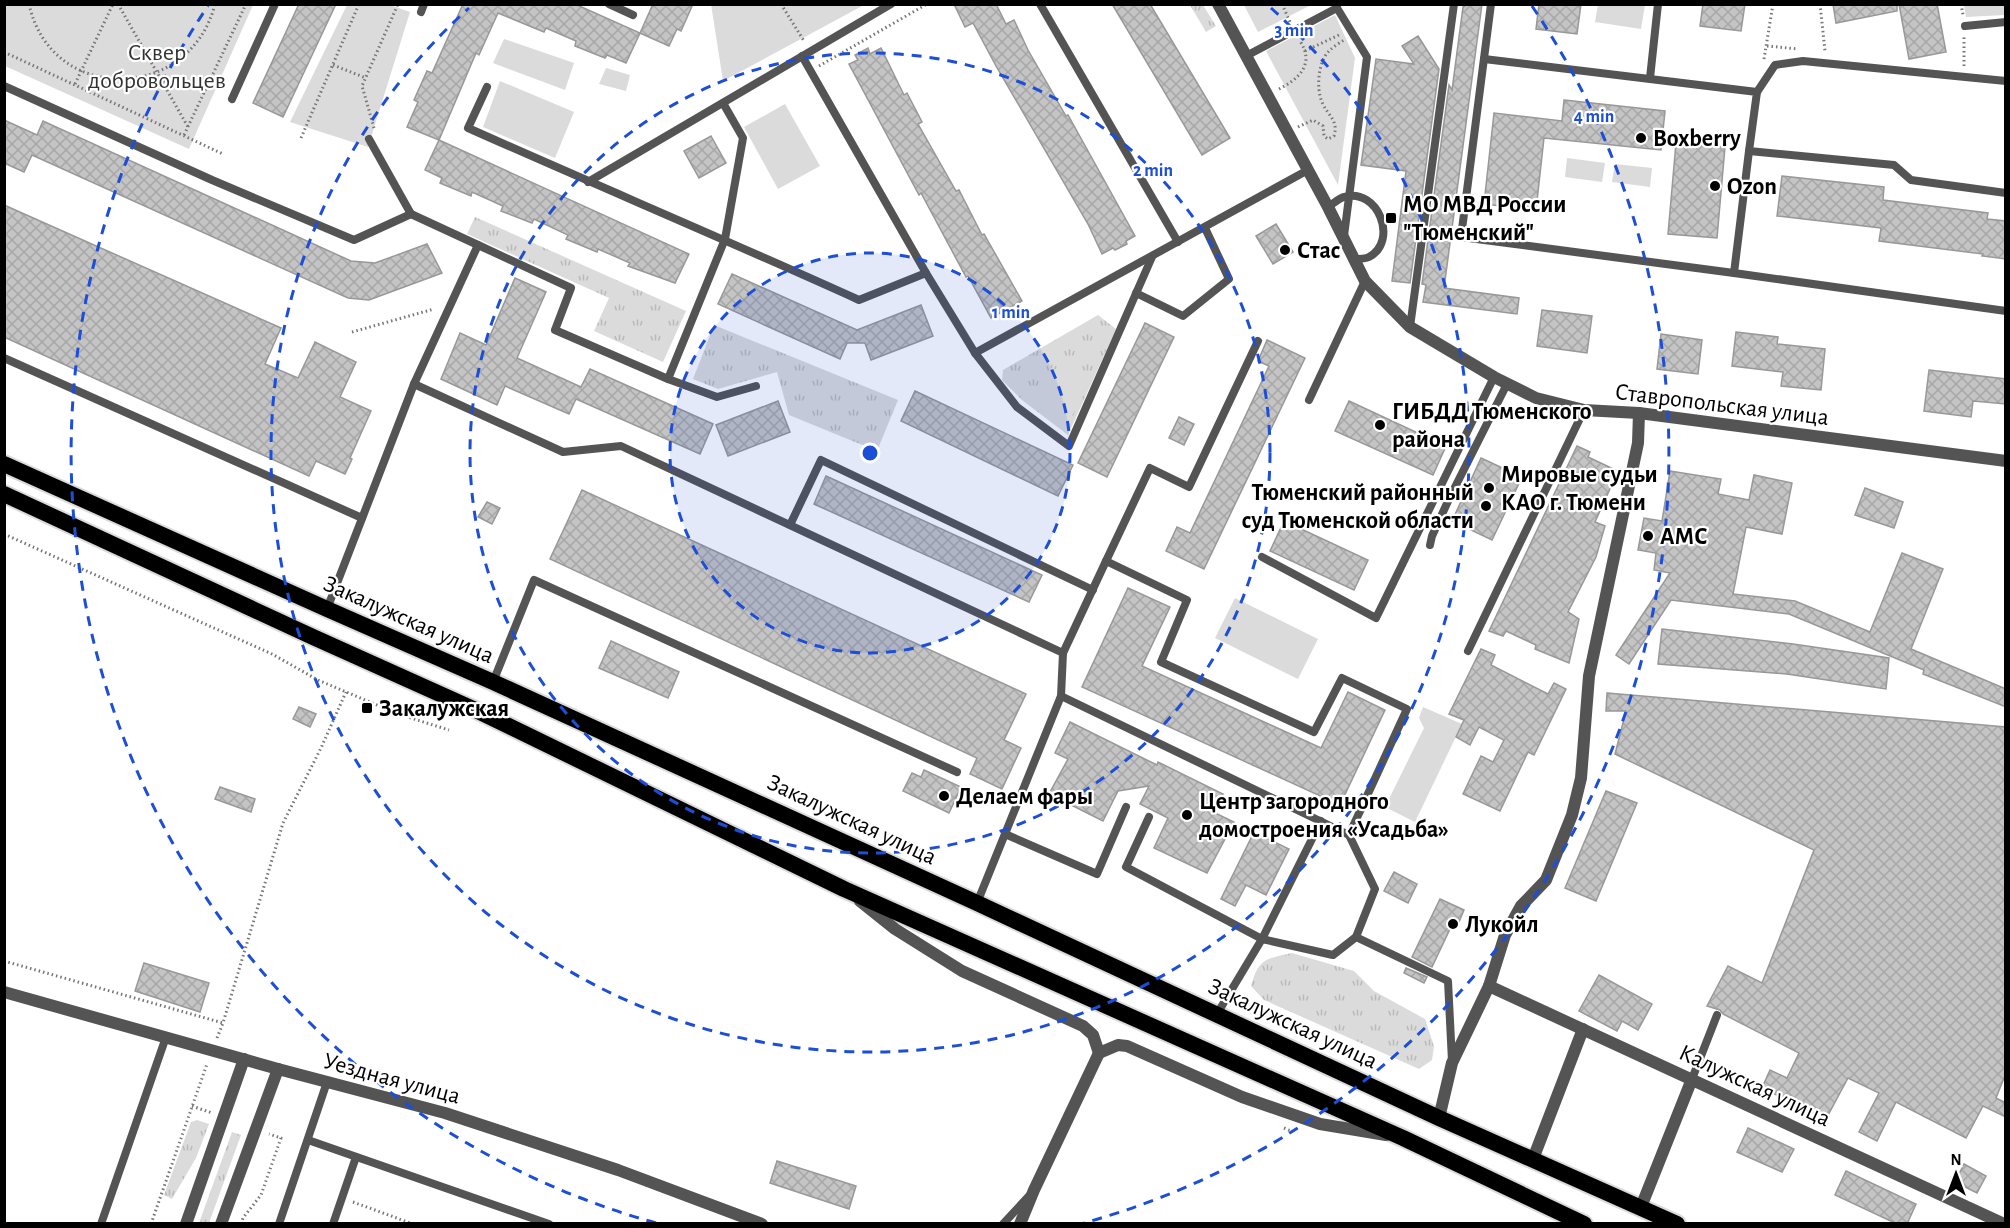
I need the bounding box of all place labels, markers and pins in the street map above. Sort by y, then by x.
place label: Boxberry [1653,127,1741,151]
marker: Boxberry [1634,131,1648,145]
place label: Ozon [1727,175,1777,199]
marker: Ozon [1708,179,1722,193]
place label: МО МВД России "Тюменский" [1403,193,1567,245]
marker: МО МВД России "Тюменский" [1384,211,1398,225]
place label: Стас [1297,239,1340,263]
marker: Стас [1278,243,1292,257]
place label: ГИБДД Тюменского района [1392,400,1592,452]
marker: ГИБДД Тюменского района [1373,418,1387,432]
centre of rings [860,443,880,463]
place label: Мировые судьи КАО г. Тюмени [1501,463,1658,515]
place label: Тюменский районный суд Тюменской области [1242,481,1474,533]
marker: Мировые судьи КАО г. Тюмени [1482,481,1496,495]
marker: Тюменский районный суд Тюменской области [1479,499,1493,513]
place label: АМС [1660,525,1707,549]
marker: АМС [1641,529,1655,543]
place label: Закалужская [379,697,509,721]
marker: Закалужская [360,701,374,715]
place label: Делаем фары [956,785,1093,809]
marker: Делаем фары [937,789,951,803]
place label: Центр загородного домостроения «Усадьба» [1199,790,1449,842]
marker: Центр загородного домостроения «Усадьба» [1180,808,1194,822]
place label: Лукойл [1465,913,1539,937]
marker: Лукойл [1446,917,1460,931]

